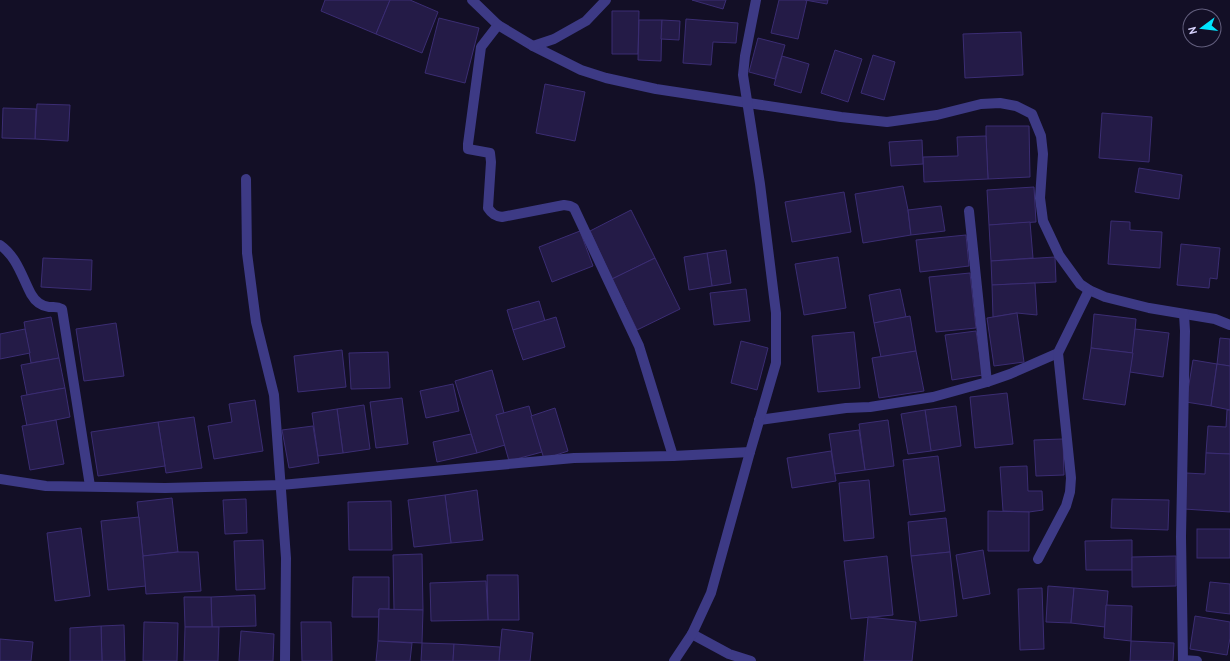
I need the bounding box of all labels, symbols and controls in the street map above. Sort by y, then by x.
north arrow [1182,8,1222,48]
text: N [1185,25,1200,36]

